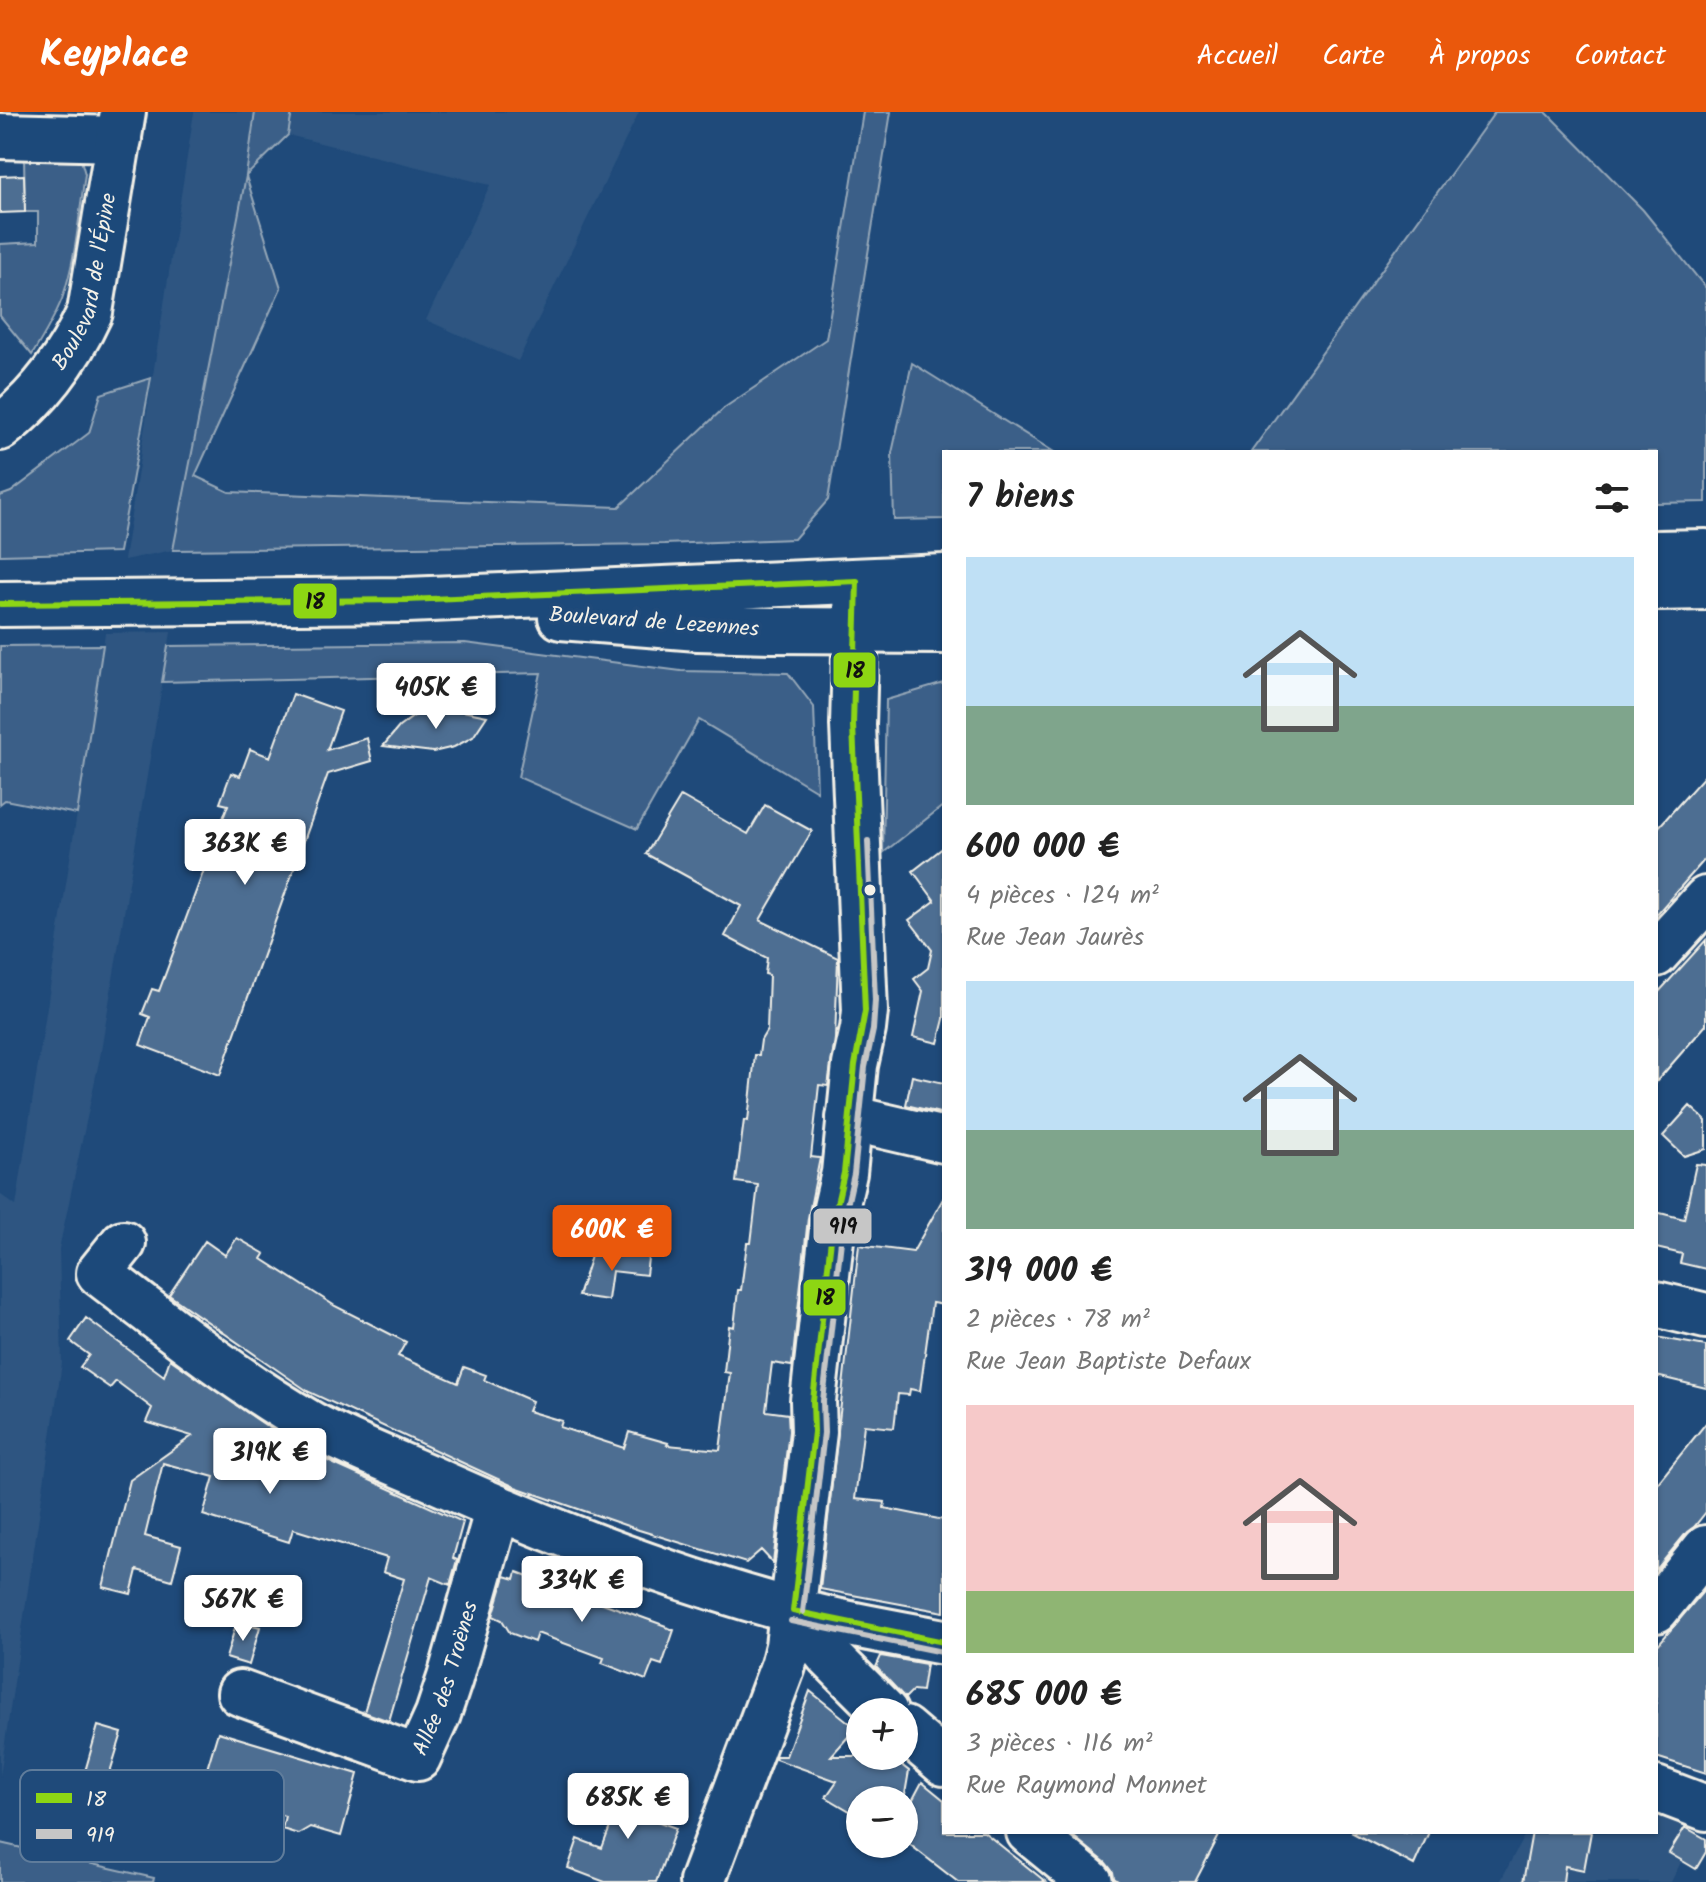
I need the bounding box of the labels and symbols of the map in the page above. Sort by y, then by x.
street label: Boulevard de l'Épine [43,190,127,378]
line badge: 18 [292,582,338,620]
text: 18 [305,586,326,621]
street label: Boulevard de Lezennes [548,598,761,648]
line badge: 18 [832,651,877,689]
text: 18 [845,655,866,690]
pin: 405K € [371,663,501,731]
pin: 363K € [180,819,310,887]
unlabelled marker [862,882,878,898]
pin: 600K € [547,1205,677,1273]
line badge: 919 [812,1207,873,1245]
text: 919 [829,1211,857,1246]
line badge: 18 [802,1278,847,1317]
text: 18 [815,1282,836,1317]
pin: 319K € [205,1428,335,1496]
pin: 334K € [517,1556,647,1624]
pin: 567K € [178,1575,308,1643]
street label: Allée des Troënes [404,1597,488,1762]
legend [20,1770,284,1862]
pin: 685K € [563,1773,693,1841]
text: 18 [86,1783,107,1818]
text: 919 [86,1819,115,1854]

